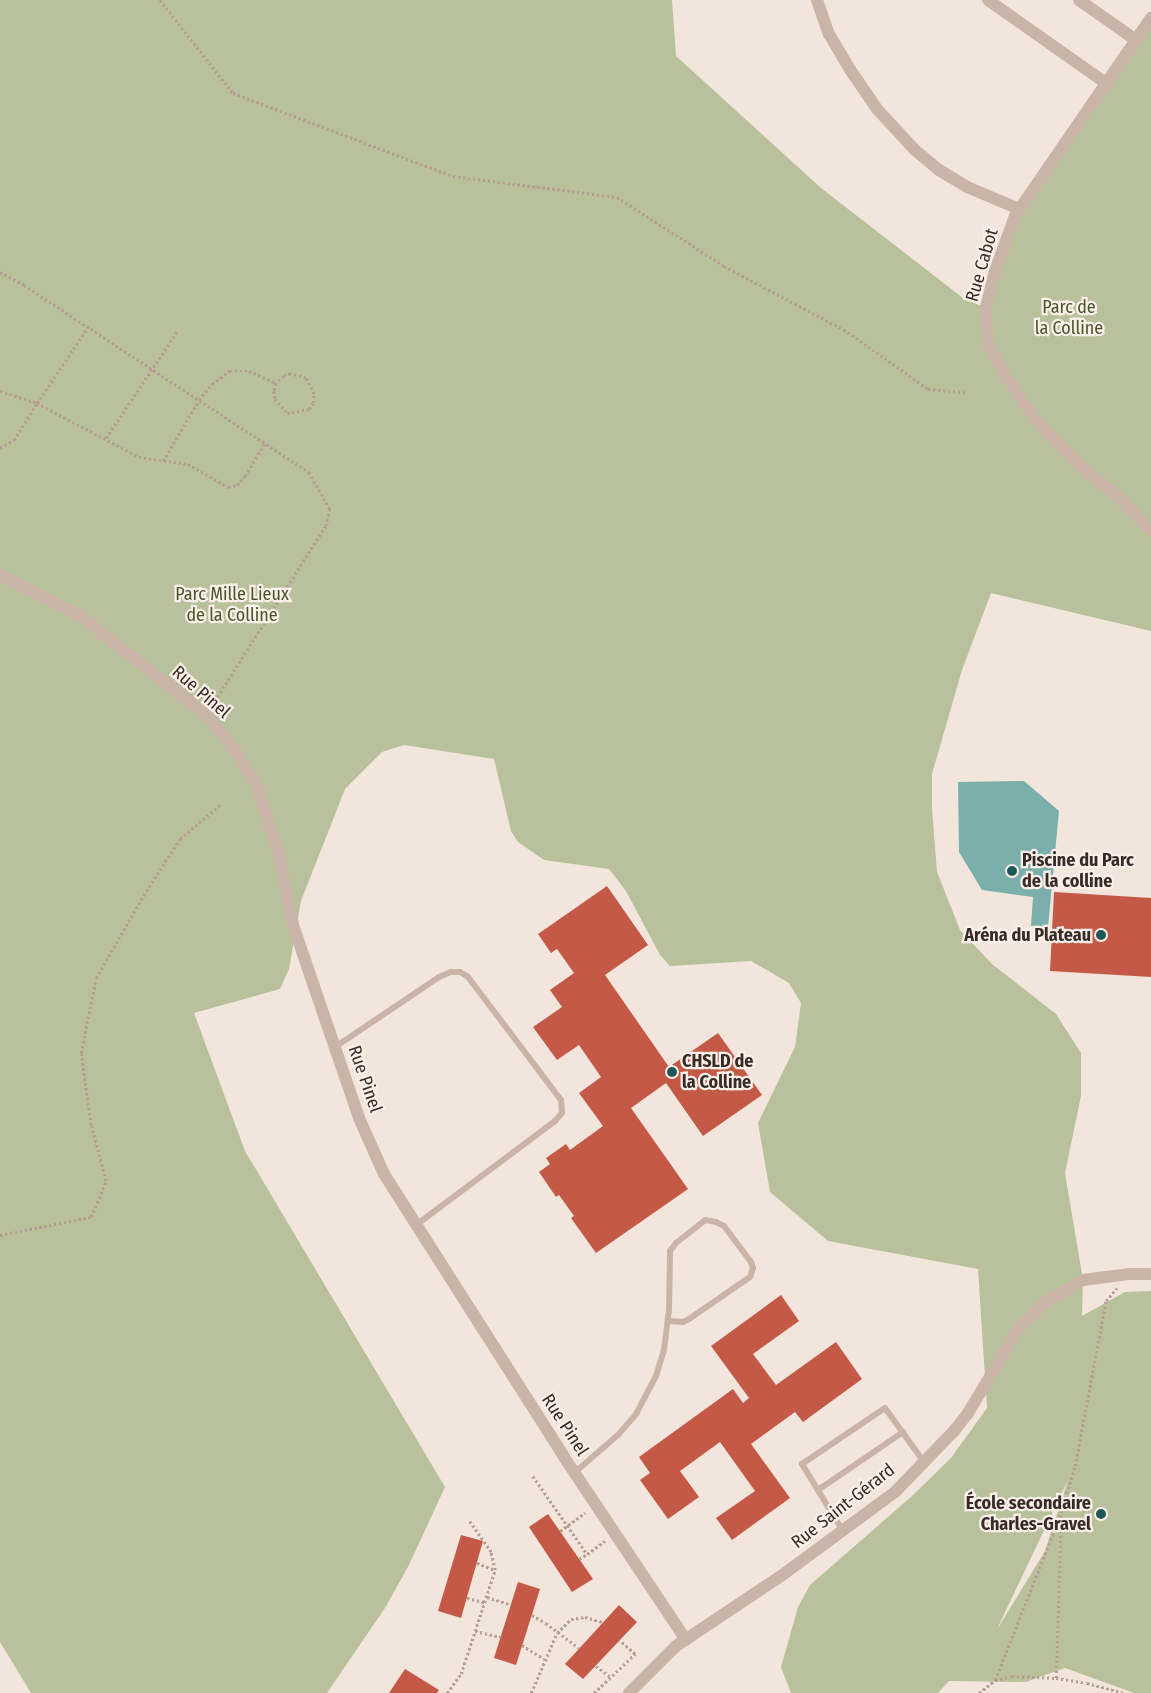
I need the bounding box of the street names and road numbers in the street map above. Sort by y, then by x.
street label: Rue Cabot [961,226,1003,304]
street label: Rue Pinel [168,661,234,723]
street label: Rue Pinel [343,1043,387,1115]
street label: Rue Pinel [537,1390,593,1460]
street label: Rue Saint-Gérard [787,1459,899,1553]

